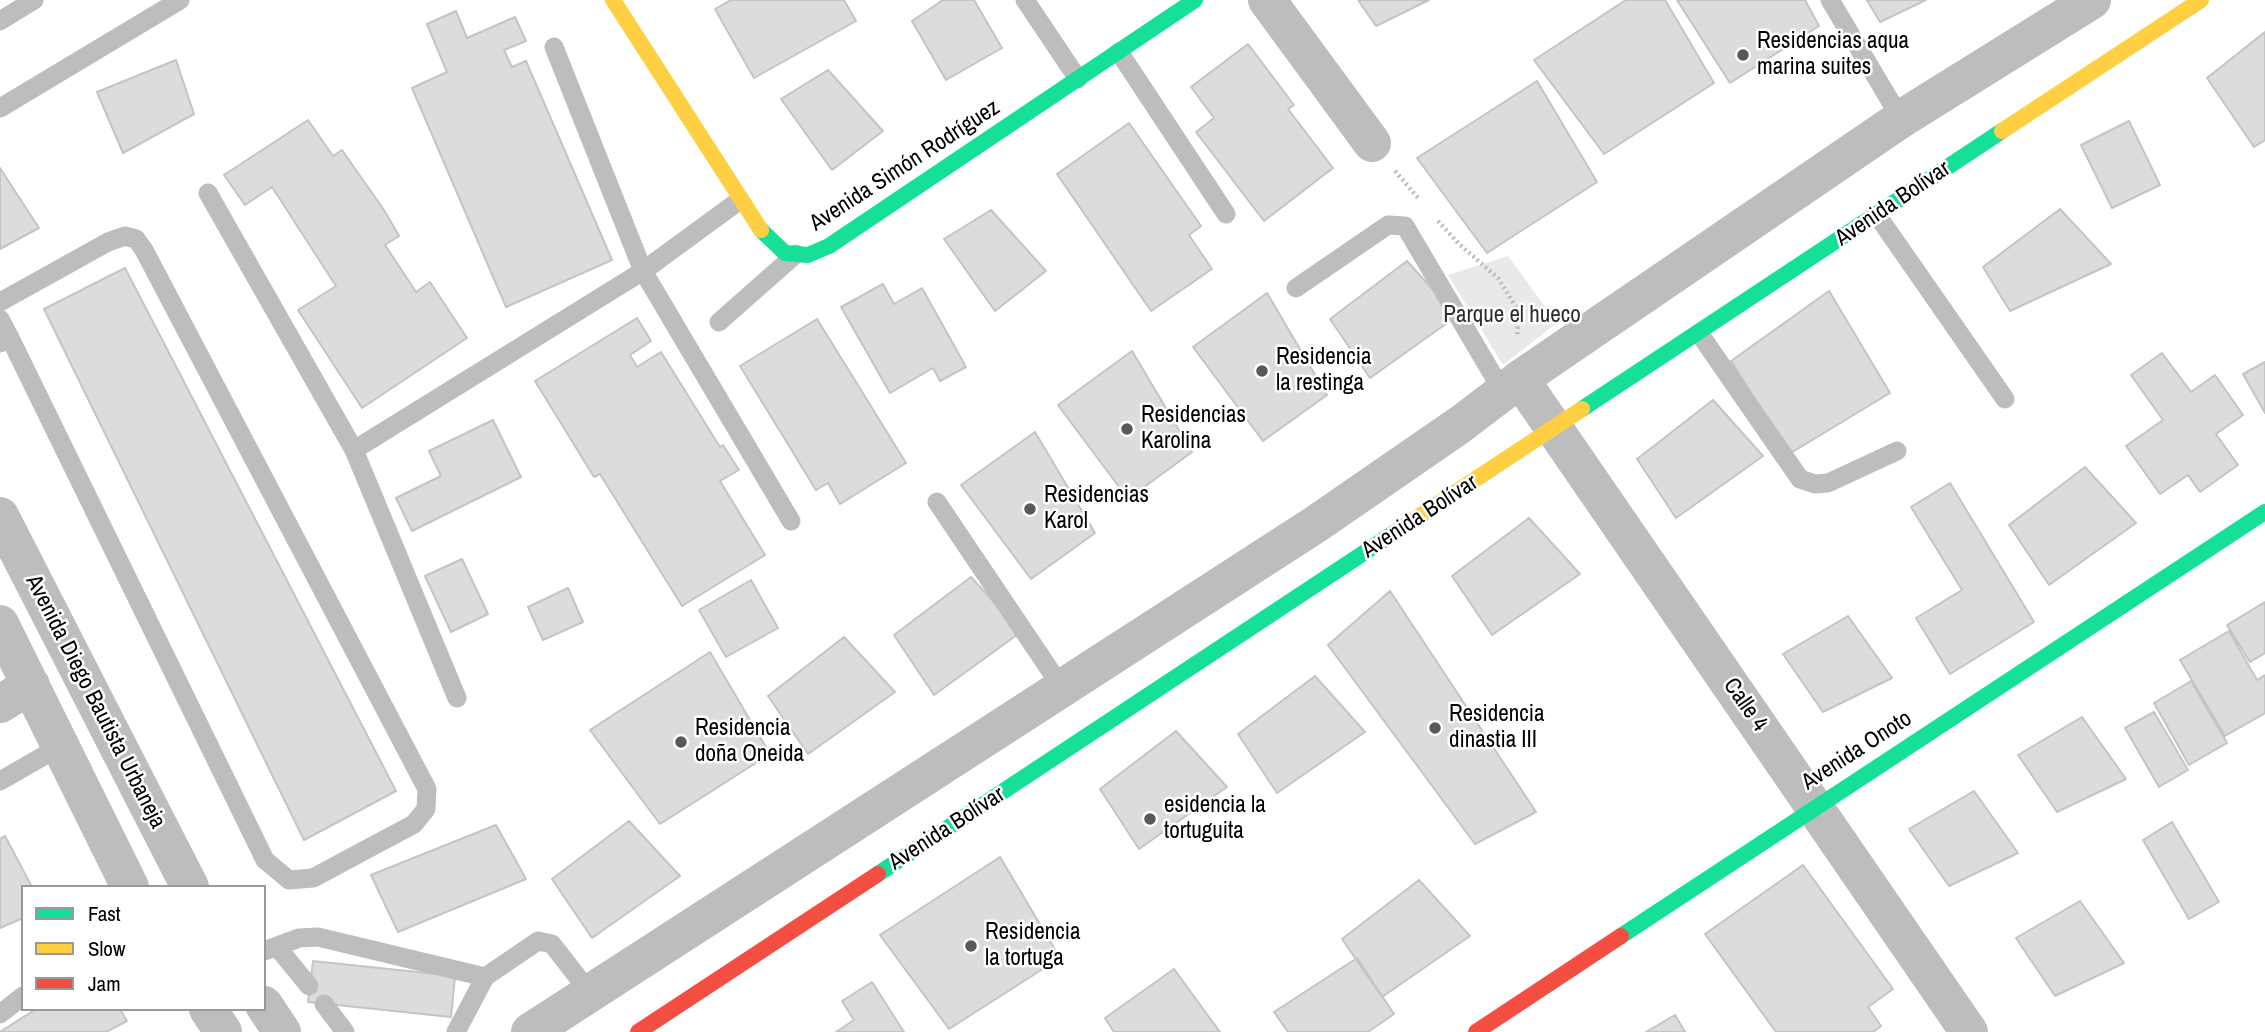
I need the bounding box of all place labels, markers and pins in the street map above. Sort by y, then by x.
place label: Residencias aqua marina suites [1757,28,1909,82]
marker: Residencias aqua marina suites [1735,47,1751,63]
place label: Residencia la restinga [1276,344,1371,398]
marker: Residencia la restinga [1254,363,1270,379]
place label: Residencias Karolina [1141,402,1246,456]
marker: Residencias Karolina [1119,421,1135,437]
place label: Residencias Karol [1044,482,1149,536]
marker: Residencias Karol [1022,501,1038,517]
place label: Residencia dinastia III [1449,701,1544,755]
place label: Residencia doña Oneida [695,715,804,769]
marker: Residencia dinastia III [1427,720,1443,736]
marker: Residencia doña Oneida [673,734,689,750]
place label: esidencia la tortuguita [1164,792,1266,846]
marker: esidencia la tortuguita [1142,811,1158,827]
place label: Residencia la tortuga [985,919,1080,973]
marker: Residencia la tortuga [963,938,979,954]

